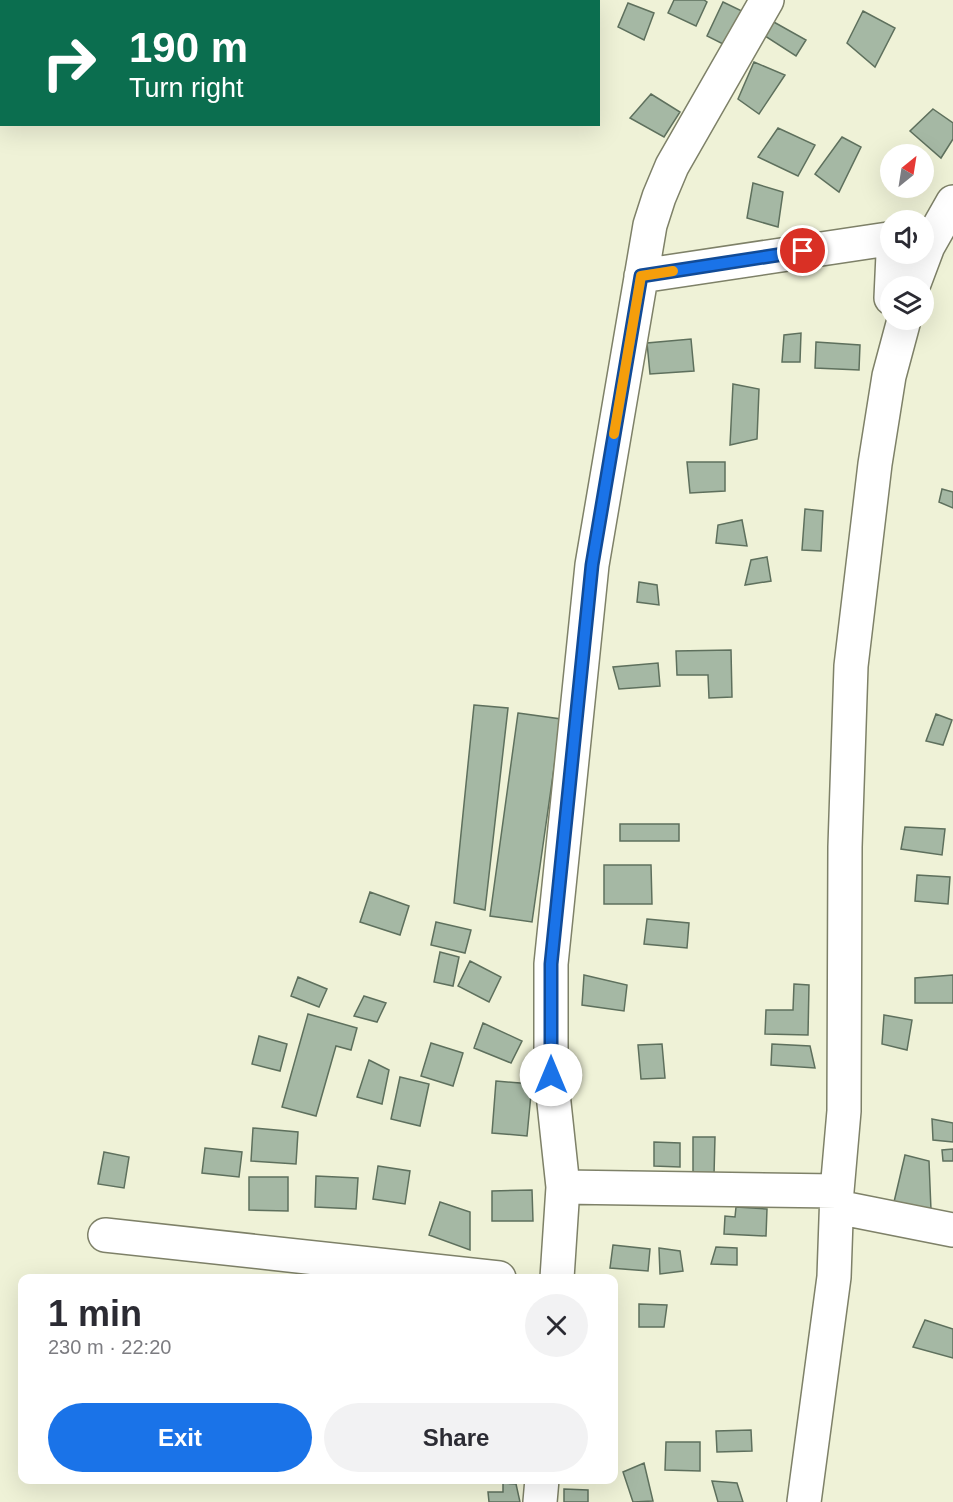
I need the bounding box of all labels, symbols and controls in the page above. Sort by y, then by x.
icon: right [30,24,108,102]
text: 190 m [129,24,248,71]
text: Turn right [129,73,244,103]
north arrow [880,144,934,198]
map controls [880,144,934,330]
button: sound [880,210,934,264]
pin [777,225,828,276]
icon: arrive [786,234,819,267]
button: layers [880,276,934,330]
position arrow [519,1043,583,1107]
text: 1 min [48,1293,142,1334]
button: close [525,1294,588,1357]
text: 230 m · 22:20 [48,1336,171,1358]
button: Exit [48,1403,312,1472]
button: Share [324,1403,588,1472]

